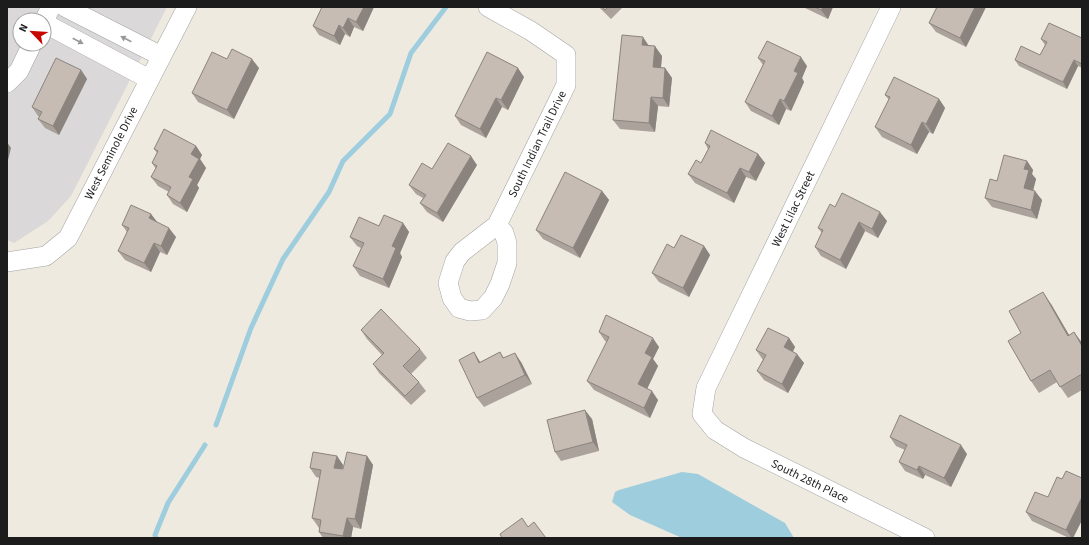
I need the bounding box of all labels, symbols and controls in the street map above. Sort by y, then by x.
north arrow [12,12,52,52]
text: N [15,21,32,34]
one-way arrow [120,35,132,42]
one-way arrow [73,38,84,45]
street label: South Indian Trail Drive [504,88,571,201]
street label: West Seminole Drive [81,104,142,203]
street label: West Lilac Street [768,168,819,250]
street label: South 28th Place [768,455,851,508]

